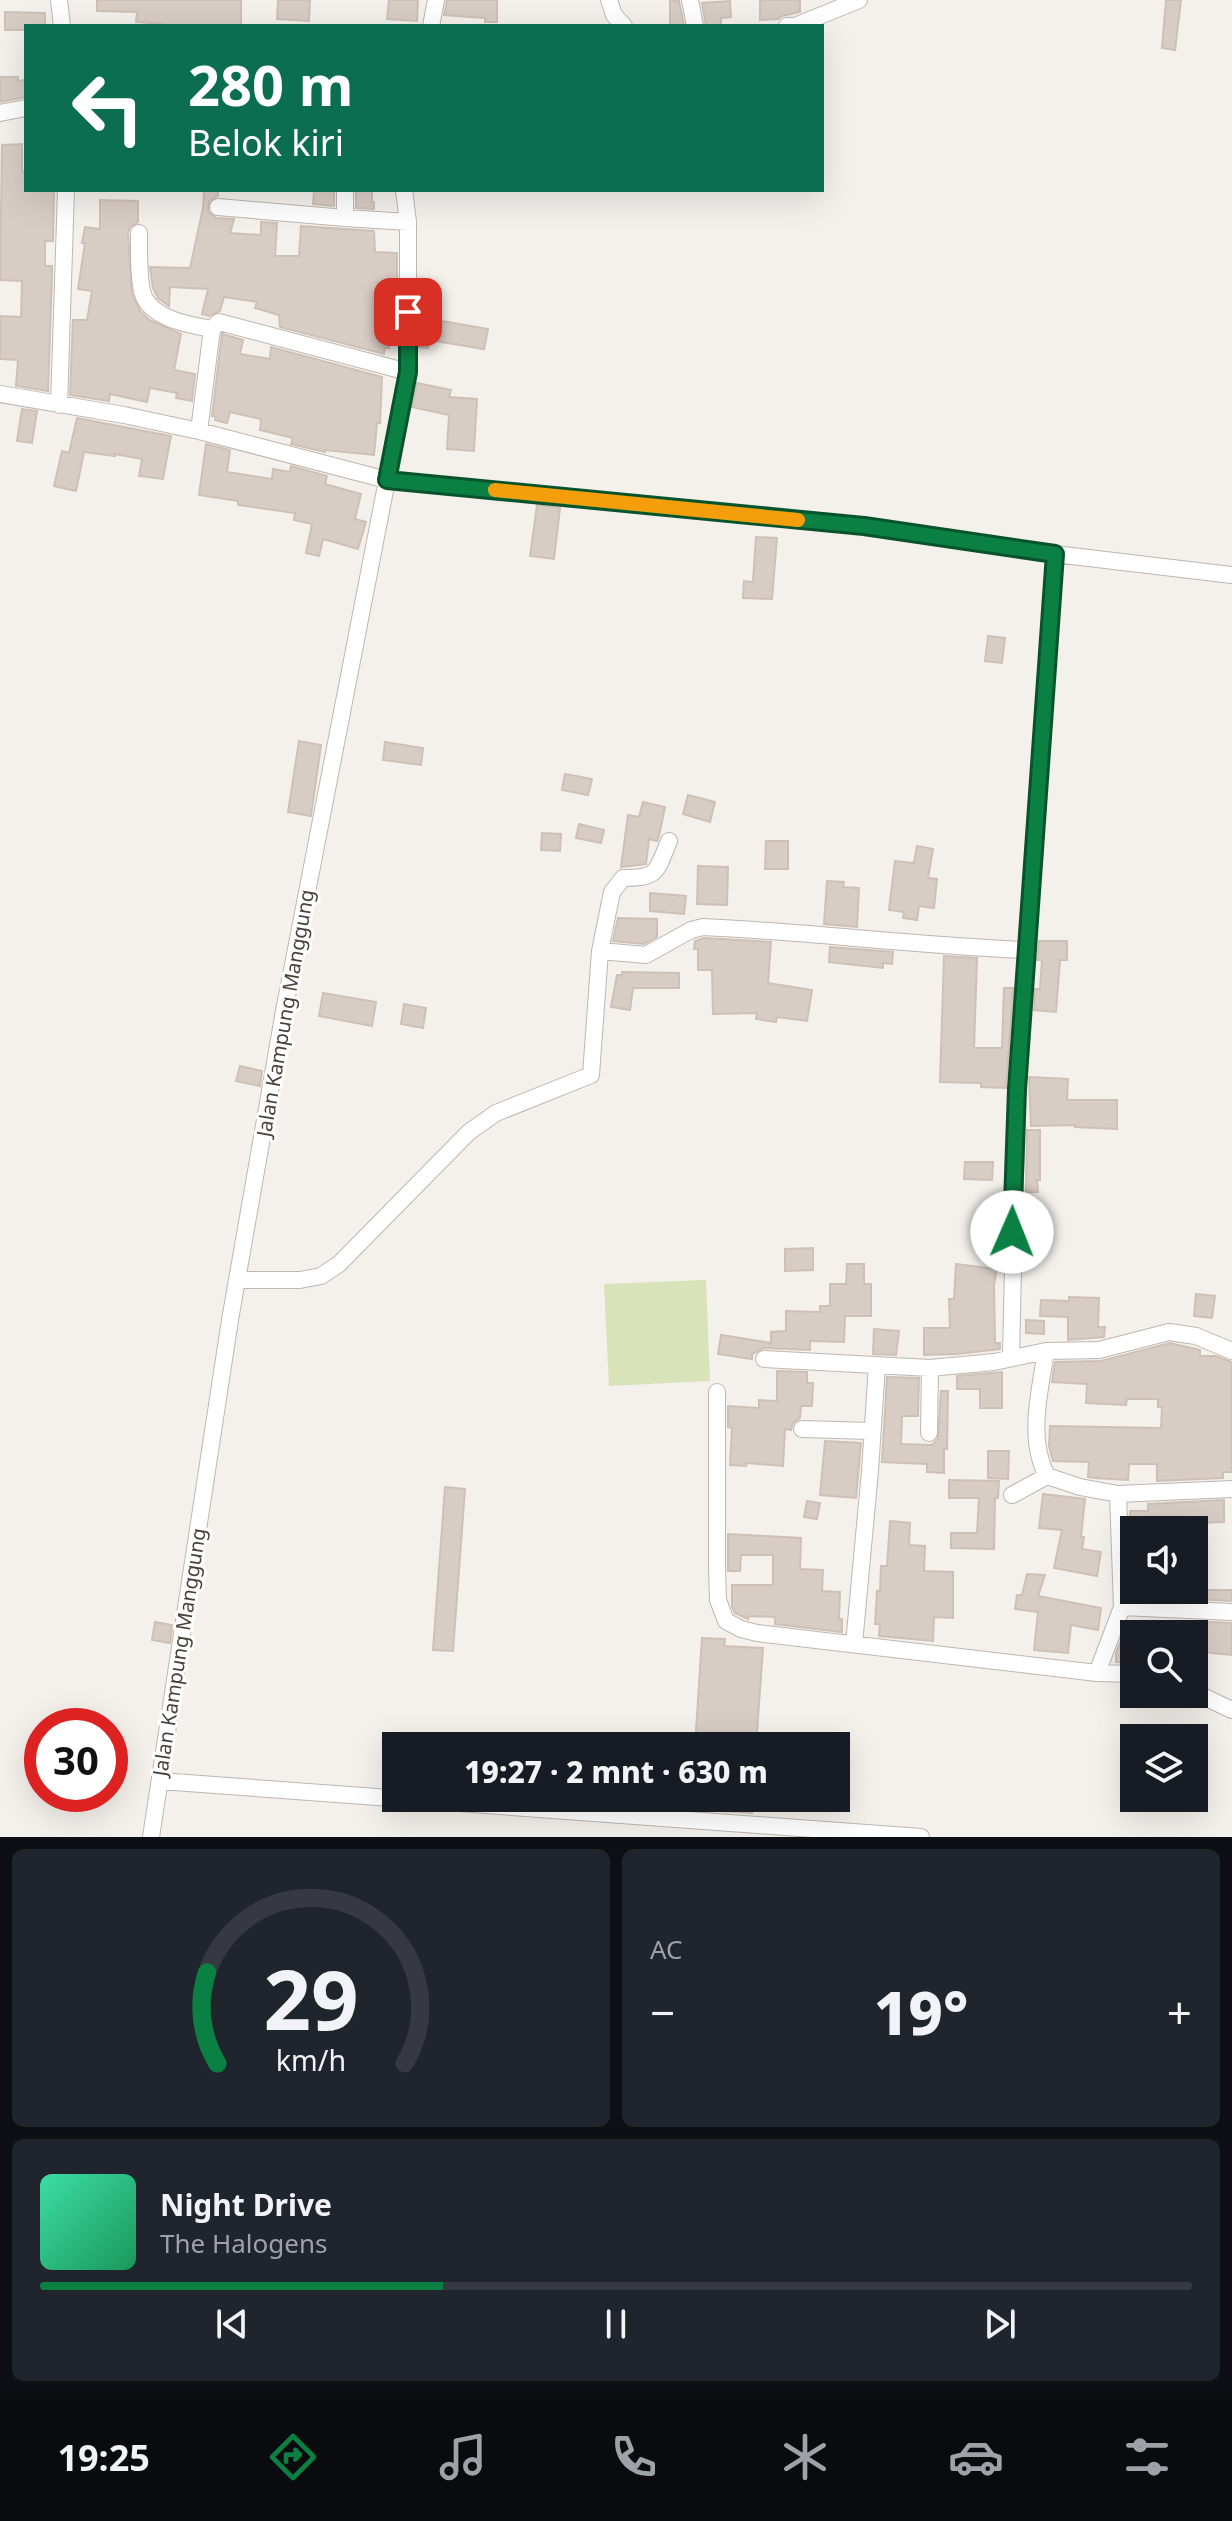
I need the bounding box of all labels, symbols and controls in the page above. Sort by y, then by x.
text: 280 m [188,46,353,122]
icon: left [56,56,160,160]
text: Belok kiri [188,118,344,167]
pin [374,278,442,346]
icon: arrive [386,290,430,334]
street label: Jalan Kampung Manggung [250,887,320,1141]
position arrow [970,1190,1054,1274]
map controls [1120,1516,1208,1812]
button: sound [1120,1516,1208,1604]
street label: Jalan Kampung Manggung [146,1526,212,1780]
button: search [1120,1620,1208,1708]
speed limit sign: 30 [24,1708,128,1812]
button: layers [1120,1724,1208,1812]
text: 19:27 · 2 mnt · 630 m [464,1751,768,1792]
text: AC [650,1931,683,1967]
text: 29 [263,1941,359,2054]
text: 19° [874,1971,968,2053]
text: − [650,1982,675,2042]
text: + [1167,1982,1192,2042]
text: km/h [276,2040,346,2079]
text: Night Drive [160,2184,332,2225]
text: The Halogens [160,2225,327,2261]
icon: previous [210,2302,254,2346]
icon: pause [594,2302,638,2346]
icon: next [978,2302,1022,2346]
icon: directions [265,2429,321,2485]
icon: music [435,2429,491,2485]
icon: phone [606,2429,662,2485]
icon: climate [777,2429,833,2485]
icon: car [948,2429,1004,2485]
icon: filters [1119,2429,1175,2485]
text: 19:25 [57,2433,150,2482]

